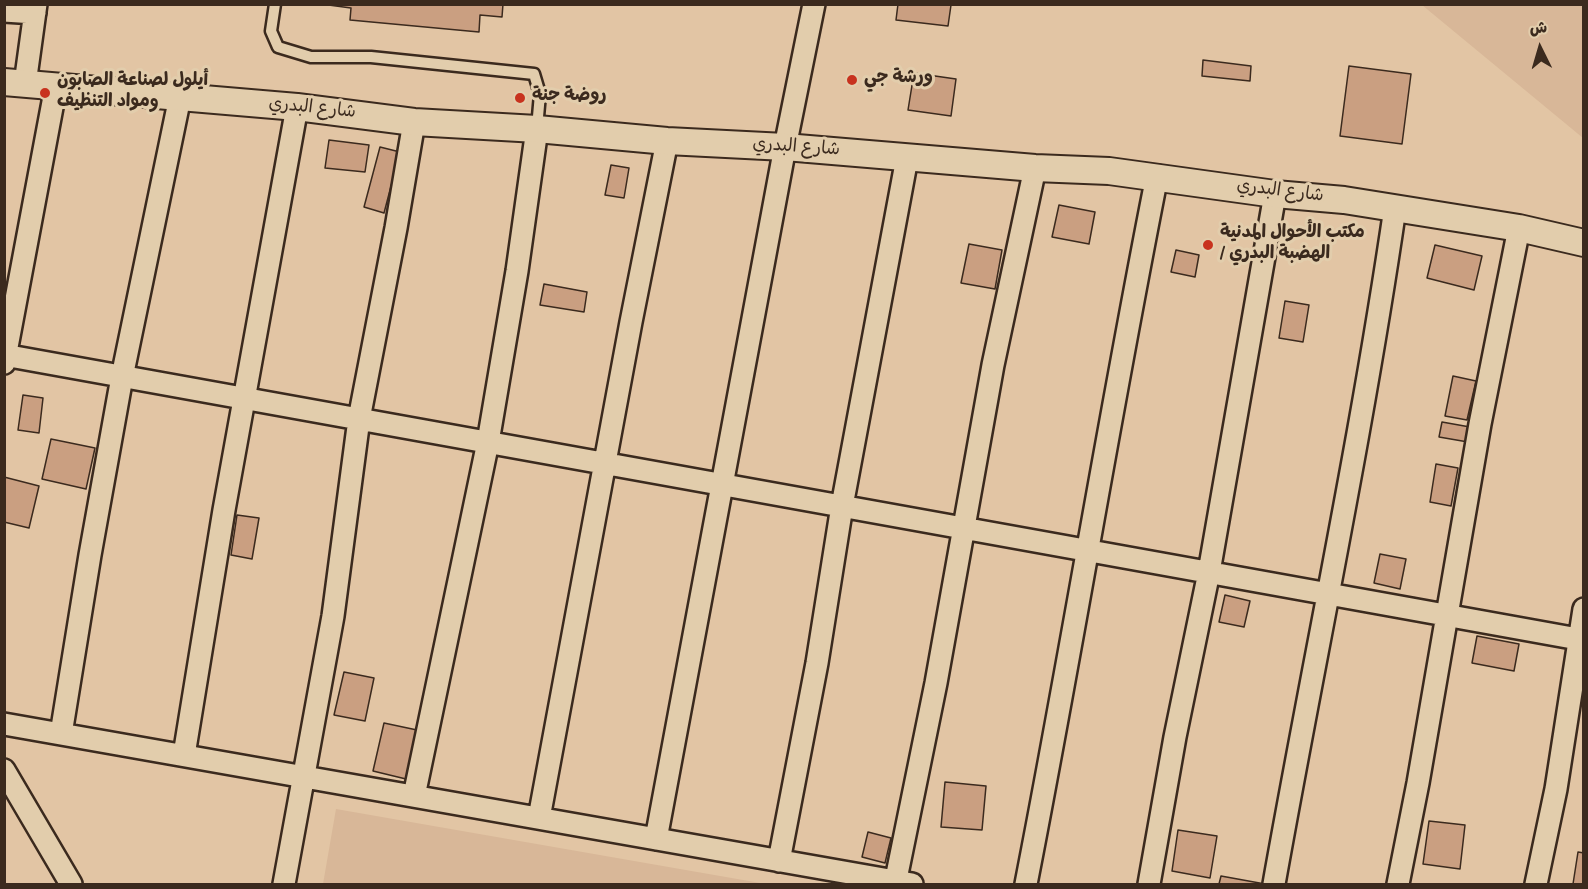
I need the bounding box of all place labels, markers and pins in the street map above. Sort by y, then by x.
place label: ورشة جي [864,69,933,91]
place label: أيلول لصناعة الصابون ومواد التنظيف [57,72,208,115]
marker: ورشة جي [845,73,859,87]
marker: أيلول لصناعة الصابون ومواد التنظيف [38,86,52,100]
place label: روضة جنة [532,87,607,109]
marker: روضة جنة [513,91,527,105]
place label: مكتب الأحوال المدنية / الهضبة البدري [1220,224,1365,266]
marker: مكتب الأحوال المدنية / الهضبة البدري [1201,238,1215,252]

